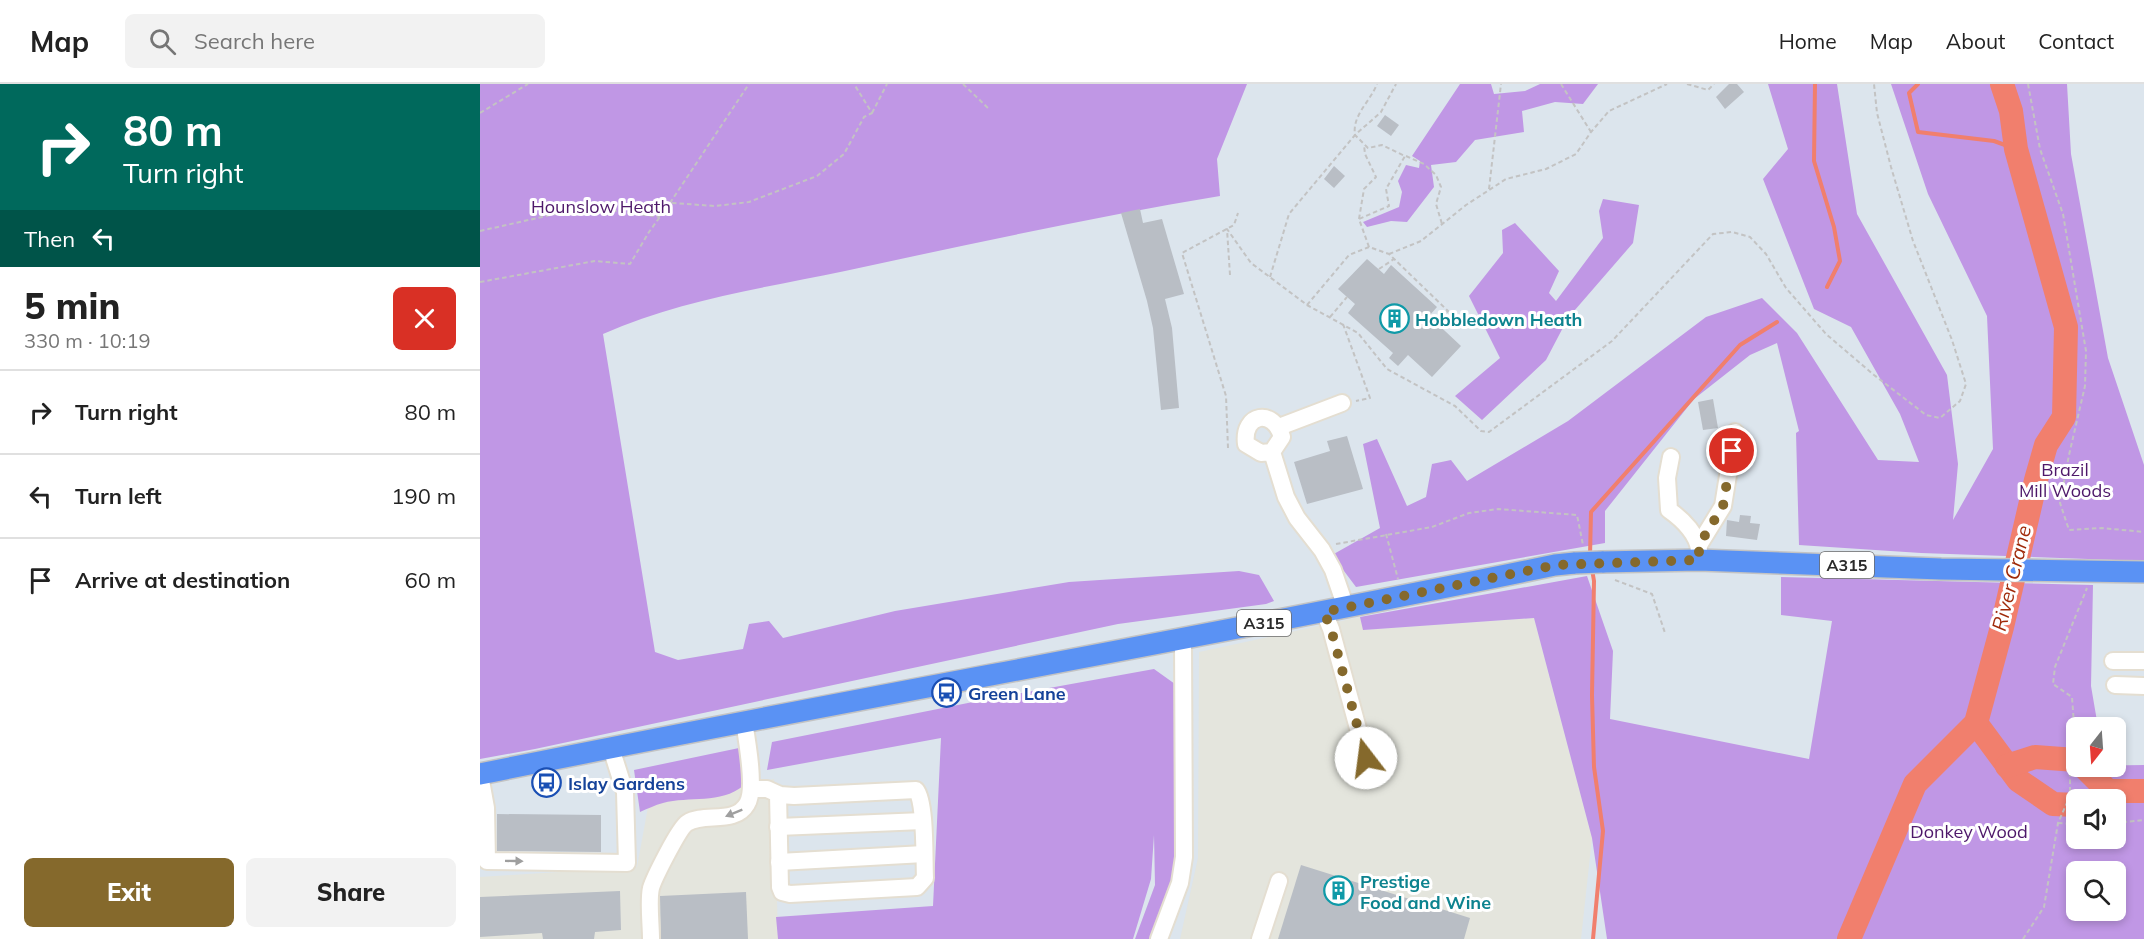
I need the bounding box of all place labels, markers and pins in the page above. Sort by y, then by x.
building icon: Hobbledown Heath [1378,303,1410,335]
place label: Hobbledown Heath [1415,308,1582,331]
pin [1706,425,1757,476]
bus stop icon: Green Lane [931,677,963,709]
place label: Green Lane [968,682,1066,705]
bus stop icon: Islay Gardens [531,767,563,799]
place label: Islay Gardens [568,772,685,795]
place label: Prestige Food and Wine [1360,870,1491,914]
building icon: Prestige Food and Wine [1323,875,1355,907]

